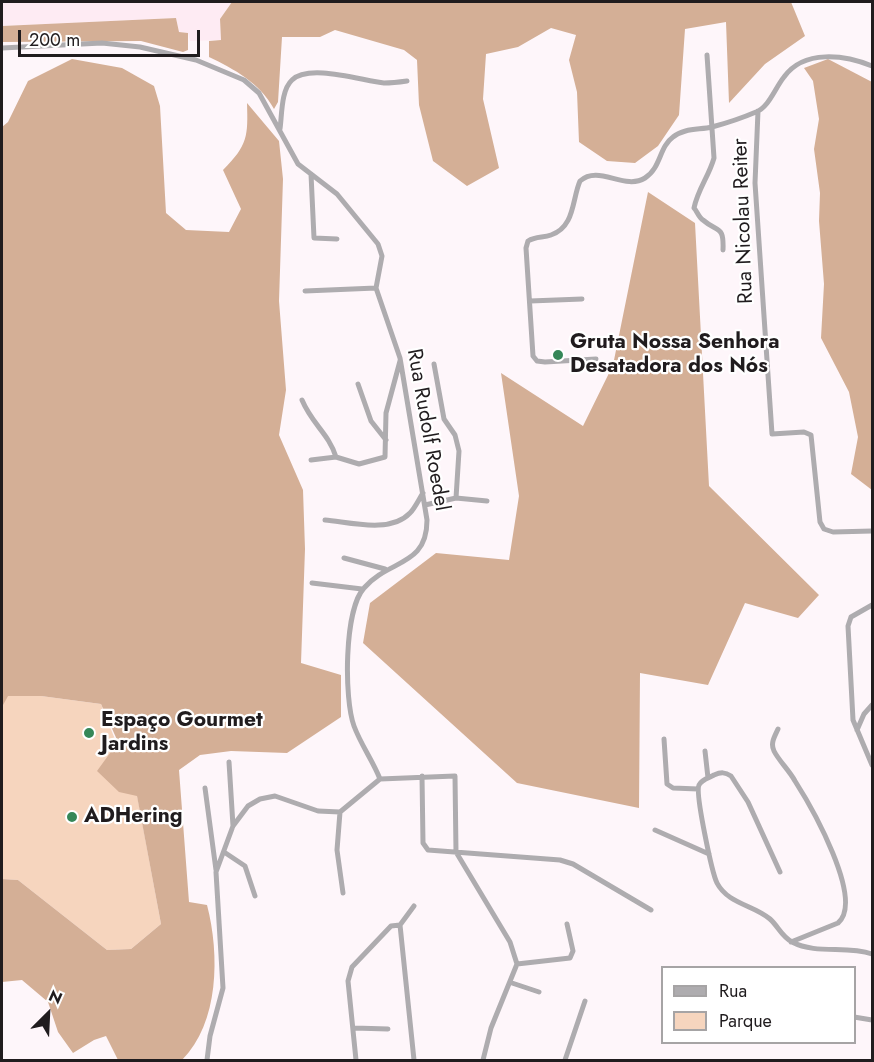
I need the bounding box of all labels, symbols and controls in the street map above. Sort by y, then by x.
scale bar [21,18,202,56]
text: 200 m [29,27,80,53]
street label: Rua Nicolau Reiter [729,138,759,304]
place label: Gruta Nossa Senhora Desatadora dos Nós [570,330,779,380]
street label: Rua Rudolf Roedel [400,347,454,513]
marker: Gruta Nossa Senhora Desatadora dos Nós [551,348,565,362]
place label: Espaço Gourmet Jardins [101,708,263,758]
marker: Espaço Gourmet Jardins [82,726,96,740]
place label: ADHering [84,804,183,830]
marker: ADHering [65,810,79,824]
legend [661,966,856,1044]
text: Rua [719,978,747,1004]
north arrow [18,984,78,1044]
text: N [45,984,66,1010]
text: Parque [719,1008,772,1034]

